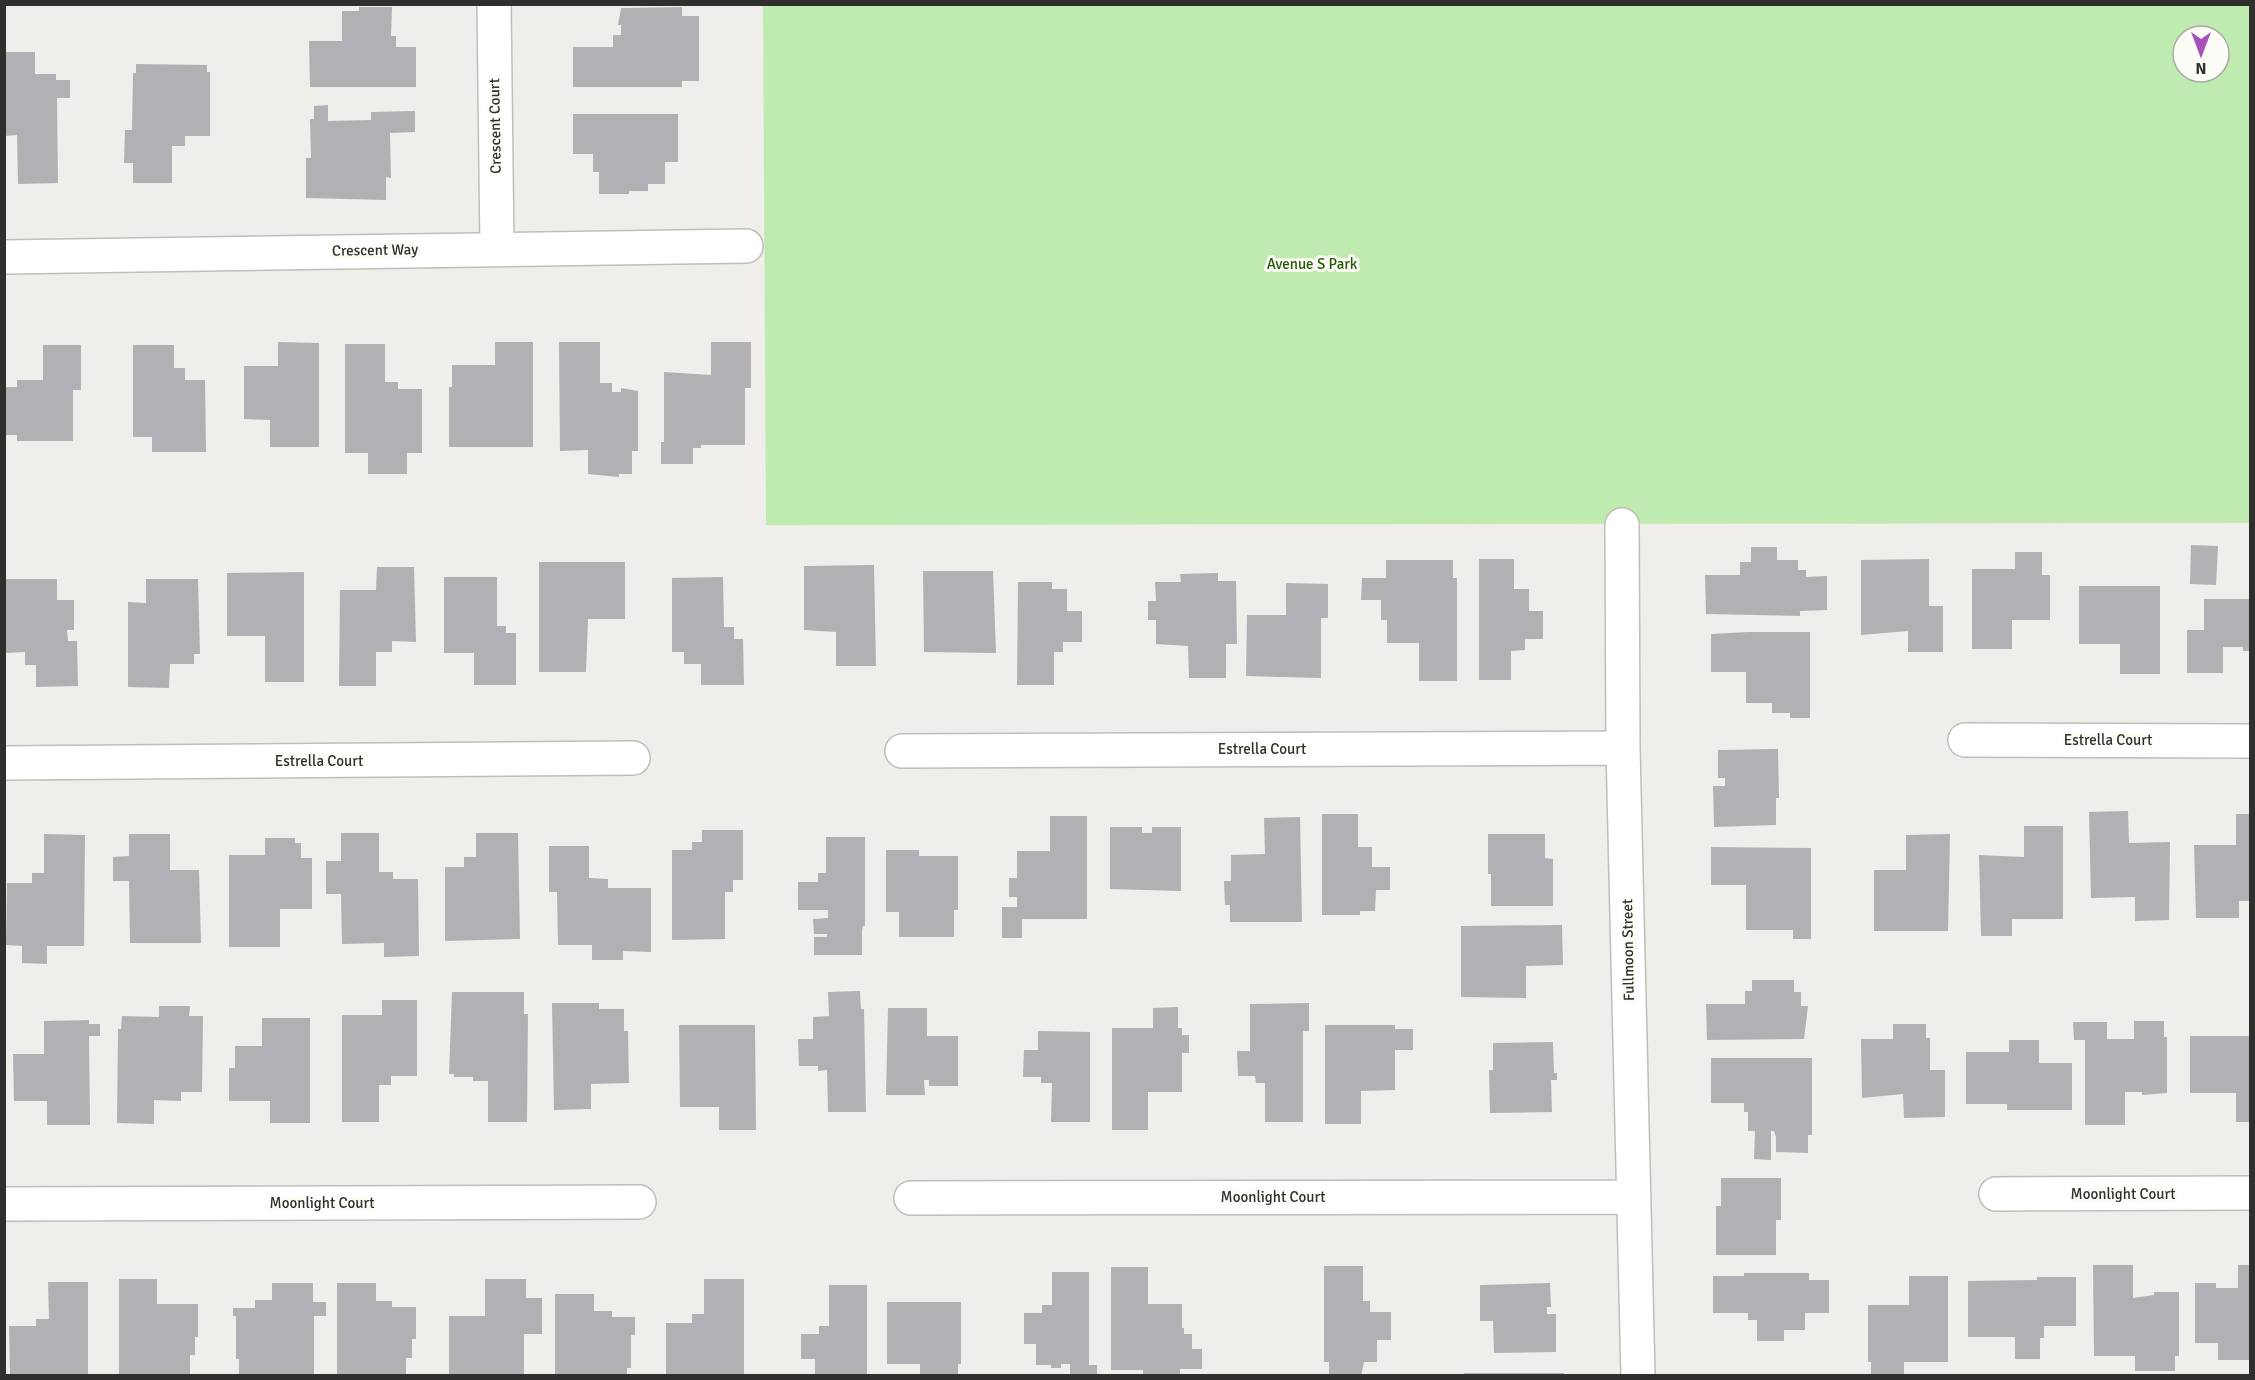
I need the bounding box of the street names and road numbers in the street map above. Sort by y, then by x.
street label: Crescent Court [485,78,505,174]
street label: Crescent Way [332,240,418,260]
street label: Estrella Court [2064,731,2152,749]
street label: Estrella Court [1218,740,1306,758]
street label: Estrella Court [275,752,363,770]
street label: Fullmoon Street [1618,899,1638,1001]
street label: Moonlight Court [2071,1185,2175,1203]
street label: Moonlight Court [1221,1188,1325,1206]
street label: Moonlight Court [270,1194,374,1212]

